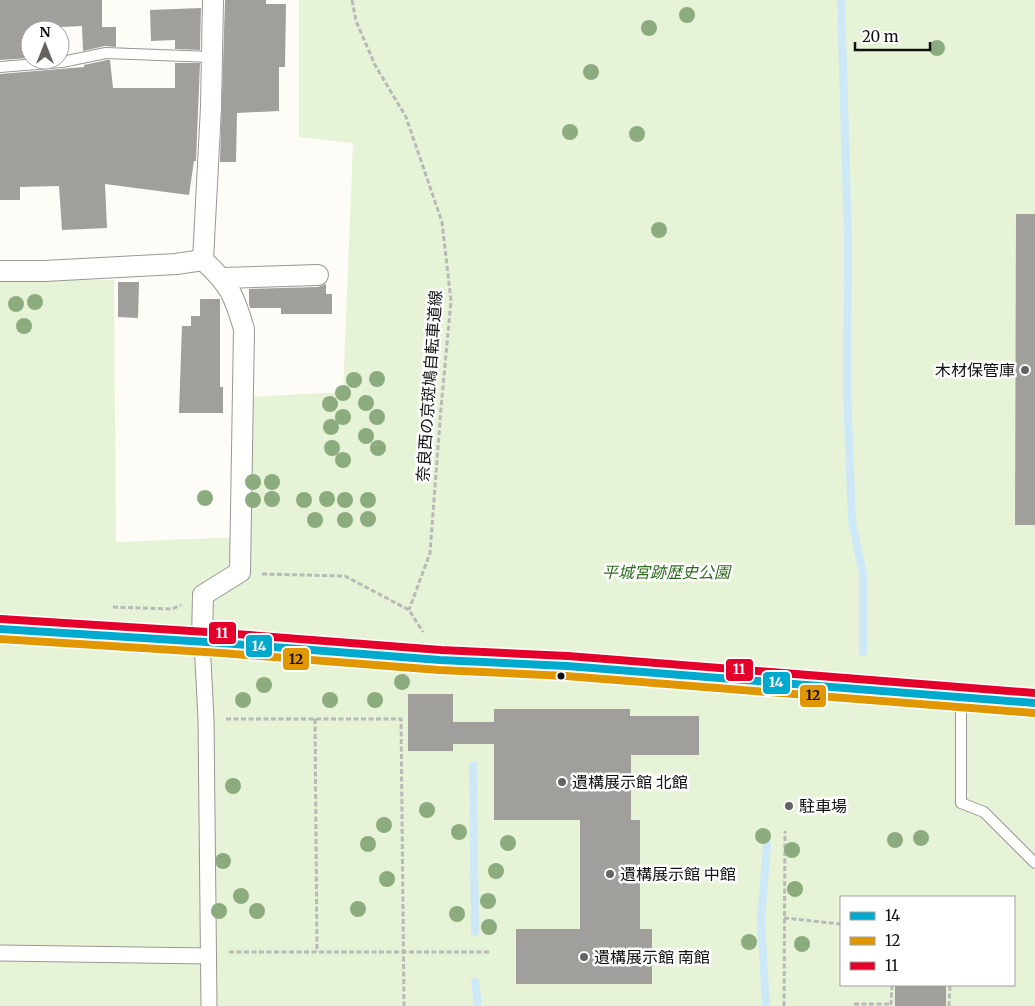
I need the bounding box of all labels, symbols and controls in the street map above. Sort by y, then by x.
north arrow [20,20,70,70]
scale bar [855,20,930,52]
text: N [39,23,51,41]
text: 20 m [862,27,899,46]
street label: 奈良西の京斑鳩自転車道線 [412,290,446,482]
place label: 木材保管庫 [935,360,1015,380]
marker: 木材保管庫 [1019,364,1031,376]
park label: 平城宮跡歴史公園 [602,562,732,582]
line badge: 11 [208,621,237,645]
text: 11 [216,624,229,642]
line badge: 14 [245,634,273,658]
text: 14 [252,637,266,655]
line badge: 12 [282,647,310,671]
text: 12 [289,650,303,668]
line badge: 11 [725,658,754,682]
text: 11 [733,660,746,678]
unlabelled marker [556,671,566,681]
line badge: 14 [762,671,791,695]
text: 14 [769,673,783,691]
line badge: 12 [799,684,827,708]
text: 12 [806,686,820,704]
place label: 遺構展示館 北館 [572,772,688,792]
marker: 遺構展示館 北館 [556,776,568,788]
place label: 駐車場 [799,796,847,816]
marker: 駐車場 [783,800,795,812]
place label: 遺構展示館 中館 [620,864,736,884]
marker: 遺構展示館 中館 [604,868,616,880]
legend [840,896,1015,986]
text: 14 [885,906,900,925]
text: 12 [885,931,901,950]
place label: 遺構展示館 南館 [594,947,710,967]
marker: 遺構展示館 南館 [578,951,590,963]
text: 11 [885,956,898,975]

